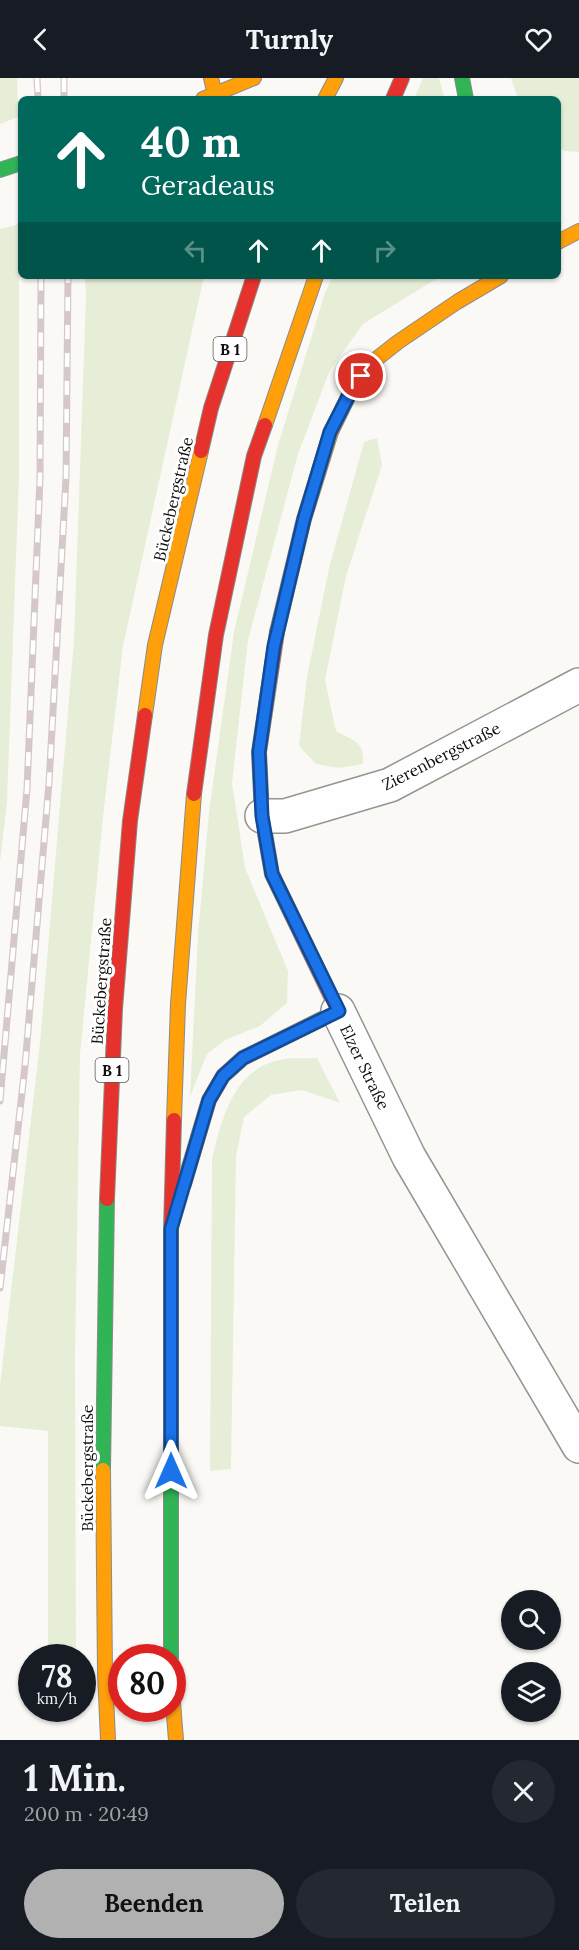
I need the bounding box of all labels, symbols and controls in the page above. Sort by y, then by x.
text: Turnly [246,22,333,56]
icon: back [24,23,57,56]
icon: heart [522,23,555,56]
text: 40 m [141,115,240,169]
icon: ahead [42,120,120,198]
text: Geradeaus [141,168,275,202]
icon: left [179,234,212,267]
icon: ahead [242,234,275,267]
icon: ahead [305,234,338,267]
icon: right [368,234,401,267]
road number: B 1 [214,337,246,361]
pin [335,350,386,401]
icon: arrive [344,359,377,392]
street label: Bückebergstraße [149,435,197,563]
street label: Zierenbergstraße [379,717,504,794]
street label: Bückebergstraße [87,917,115,1045]
street label: Elzer Straße [336,1021,394,1113]
road number: B 1 [96,1058,128,1082]
street label: Bückebergstraße [77,1404,97,1531]
position arrow [139,1439,203,1503]
map controls [501,1590,561,1722]
button: search [501,1590,561,1650]
speed limit sign: 80 [108,1644,186,1722]
text: 78 [41,1657,73,1695]
button: layers [501,1662,561,1722]
text: km/h [37,1689,77,1708]
text: 1 Min. [24,1755,126,1801]
button: close [492,1760,555,1823]
text: 200 m · 20:49 [24,1801,149,1826]
button: Beenden [24,1869,284,1938]
button: Teilen [296,1869,555,1938]

